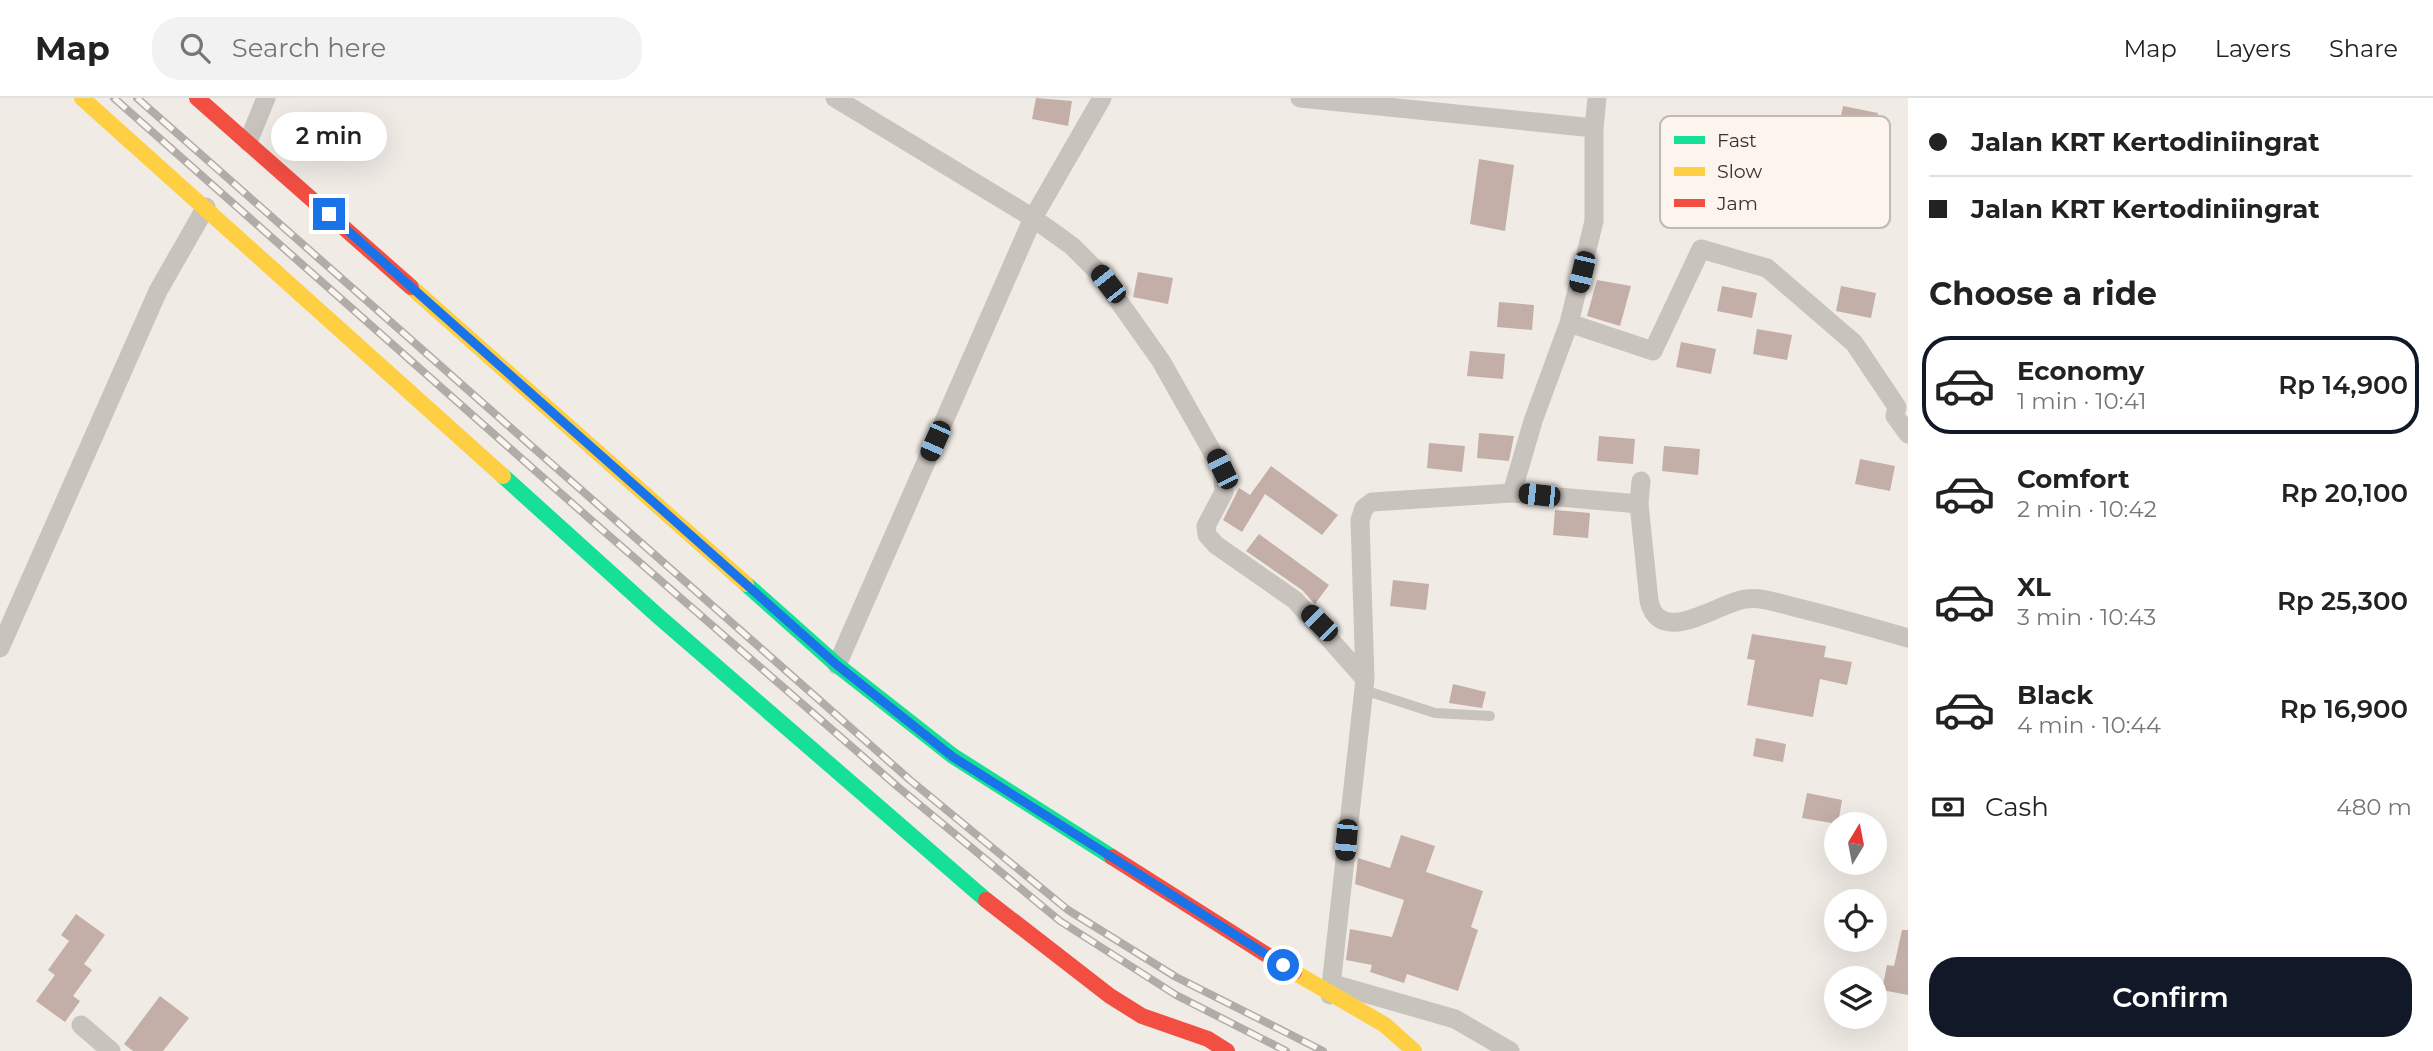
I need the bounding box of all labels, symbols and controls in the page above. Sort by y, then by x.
search box [152,17,642,80]
text: Map [35,28,110,68]
icon: search [176,29,214,67]
text: Search here [232,32,386,64]
text: Map [2123,34,2177,63]
text: Layers [2215,34,2291,63]
text: Share [2329,34,2398,63]
callout: 2 min [271,113,387,162]
legend [1660,116,1890,228]
text: 2 min [296,122,362,150]
text: Jalan KRT Kertodiniingrat [1971,126,2320,158]
text: Fast [1717,129,1757,152]
text: Slow [1717,160,1762,183]
text: Jam [1716,192,1758,215]
text: Jalan KRT Kertodiniingrat [1971,193,2320,225]
route end [313,198,345,230]
car [1568,249,1597,295]
car [1087,261,1130,307]
text: Choose a ride [1929,274,2157,313]
icon: car [1933,354,1996,417]
text: Economy [2017,355,2144,387]
text: Rp 14,900 [2278,369,2408,401]
text: 1 min · 10:41 [2017,387,2147,415]
car [917,418,954,464]
car [1204,446,1241,492]
icon: car [1933,462,1996,525]
text: Comfort [2017,463,2129,495]
text: Rp 20,100 [2281,477,2408,509]
car [1518,482,1561,508]
text: 2 min · 10:42 [2017,495,2157,523]
icon: car [1933,570,1996,633]
text: XL [2017,571,2051,603]
text: Rp 25,300 [2277,585,2408,617]
car [1297,601,1342,645]
text: 3 min · 10:43 [2017,603,2156,631]
icon: car [1933,678,1996,741]
text: Black [2017,679,2093,711]
text: Rp 16,900 [2280,693,2408,725]
text: 4 min · 10:44 [2017,711,2161,739]
icon: cash [1929,788,1967,826]
text: Cash [1985,791,2049,823]
text: 480 m [2336,793,2412,821]
north arrow [1824,812,1886,875]
map controls [1824,812,1887,1029]
car [1334,818,1359,862]
button: locate [1824,889,1887,952]
route start [1267,949,1299,981]
button: Confirm [1929,957,2412,1037]
button: layers [1824,966,1887,1029]

